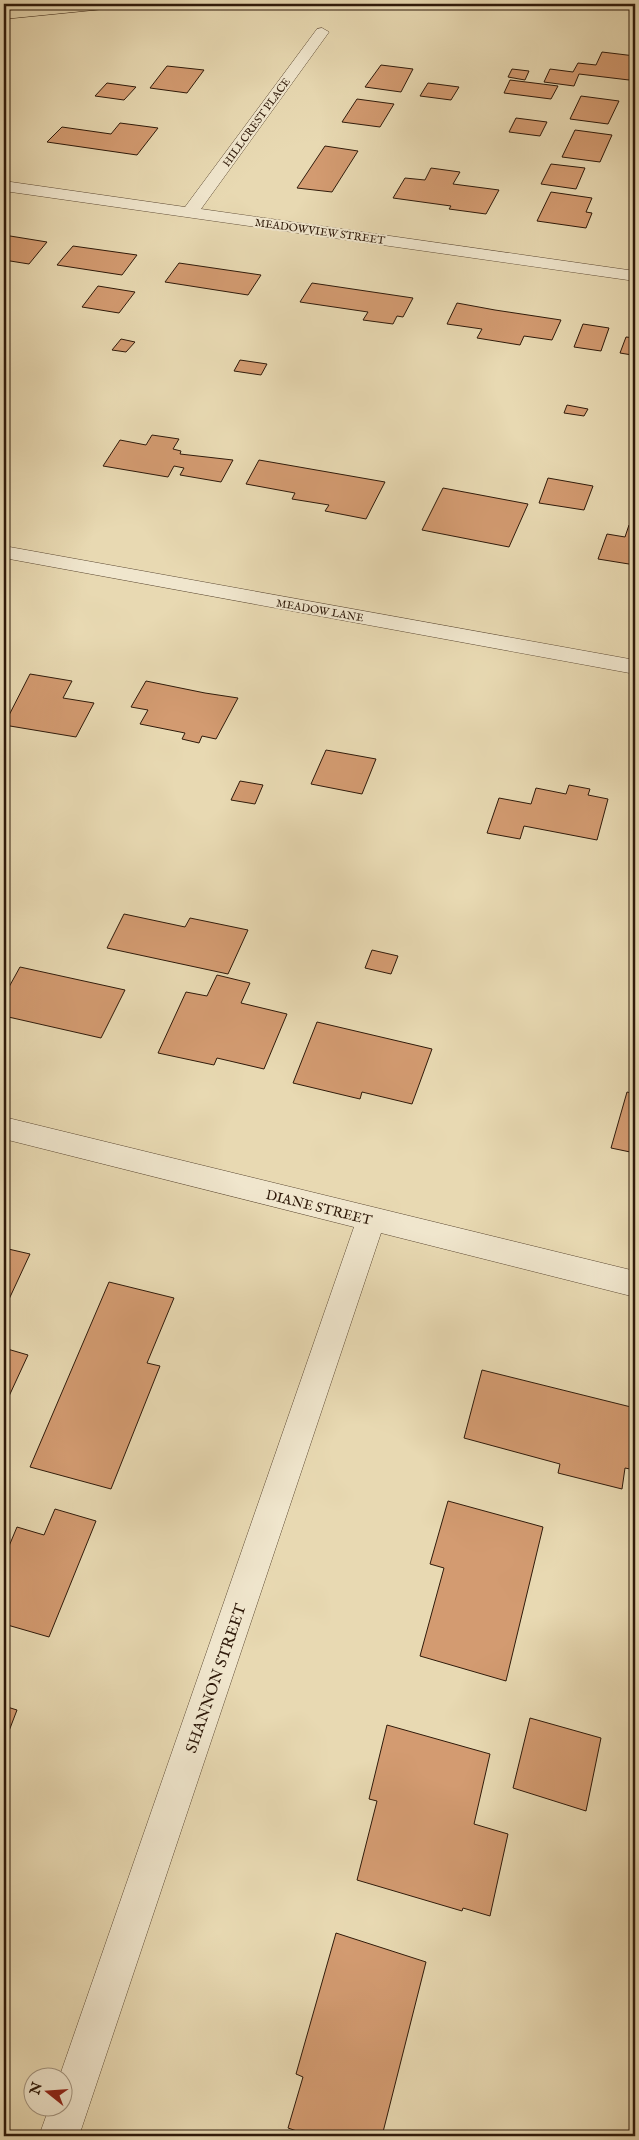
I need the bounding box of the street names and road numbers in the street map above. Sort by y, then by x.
street label: HILLCREST PLACE [220,75,294,170]
street label: MEADOWVIEW STREET [254,216,386,248]
street label: MEADOW LANE [275,596,365,626]
street label: DIANE STREET [264,1186,375,1230]
street label: SHANNON STREET [182,1601,252,1756]

